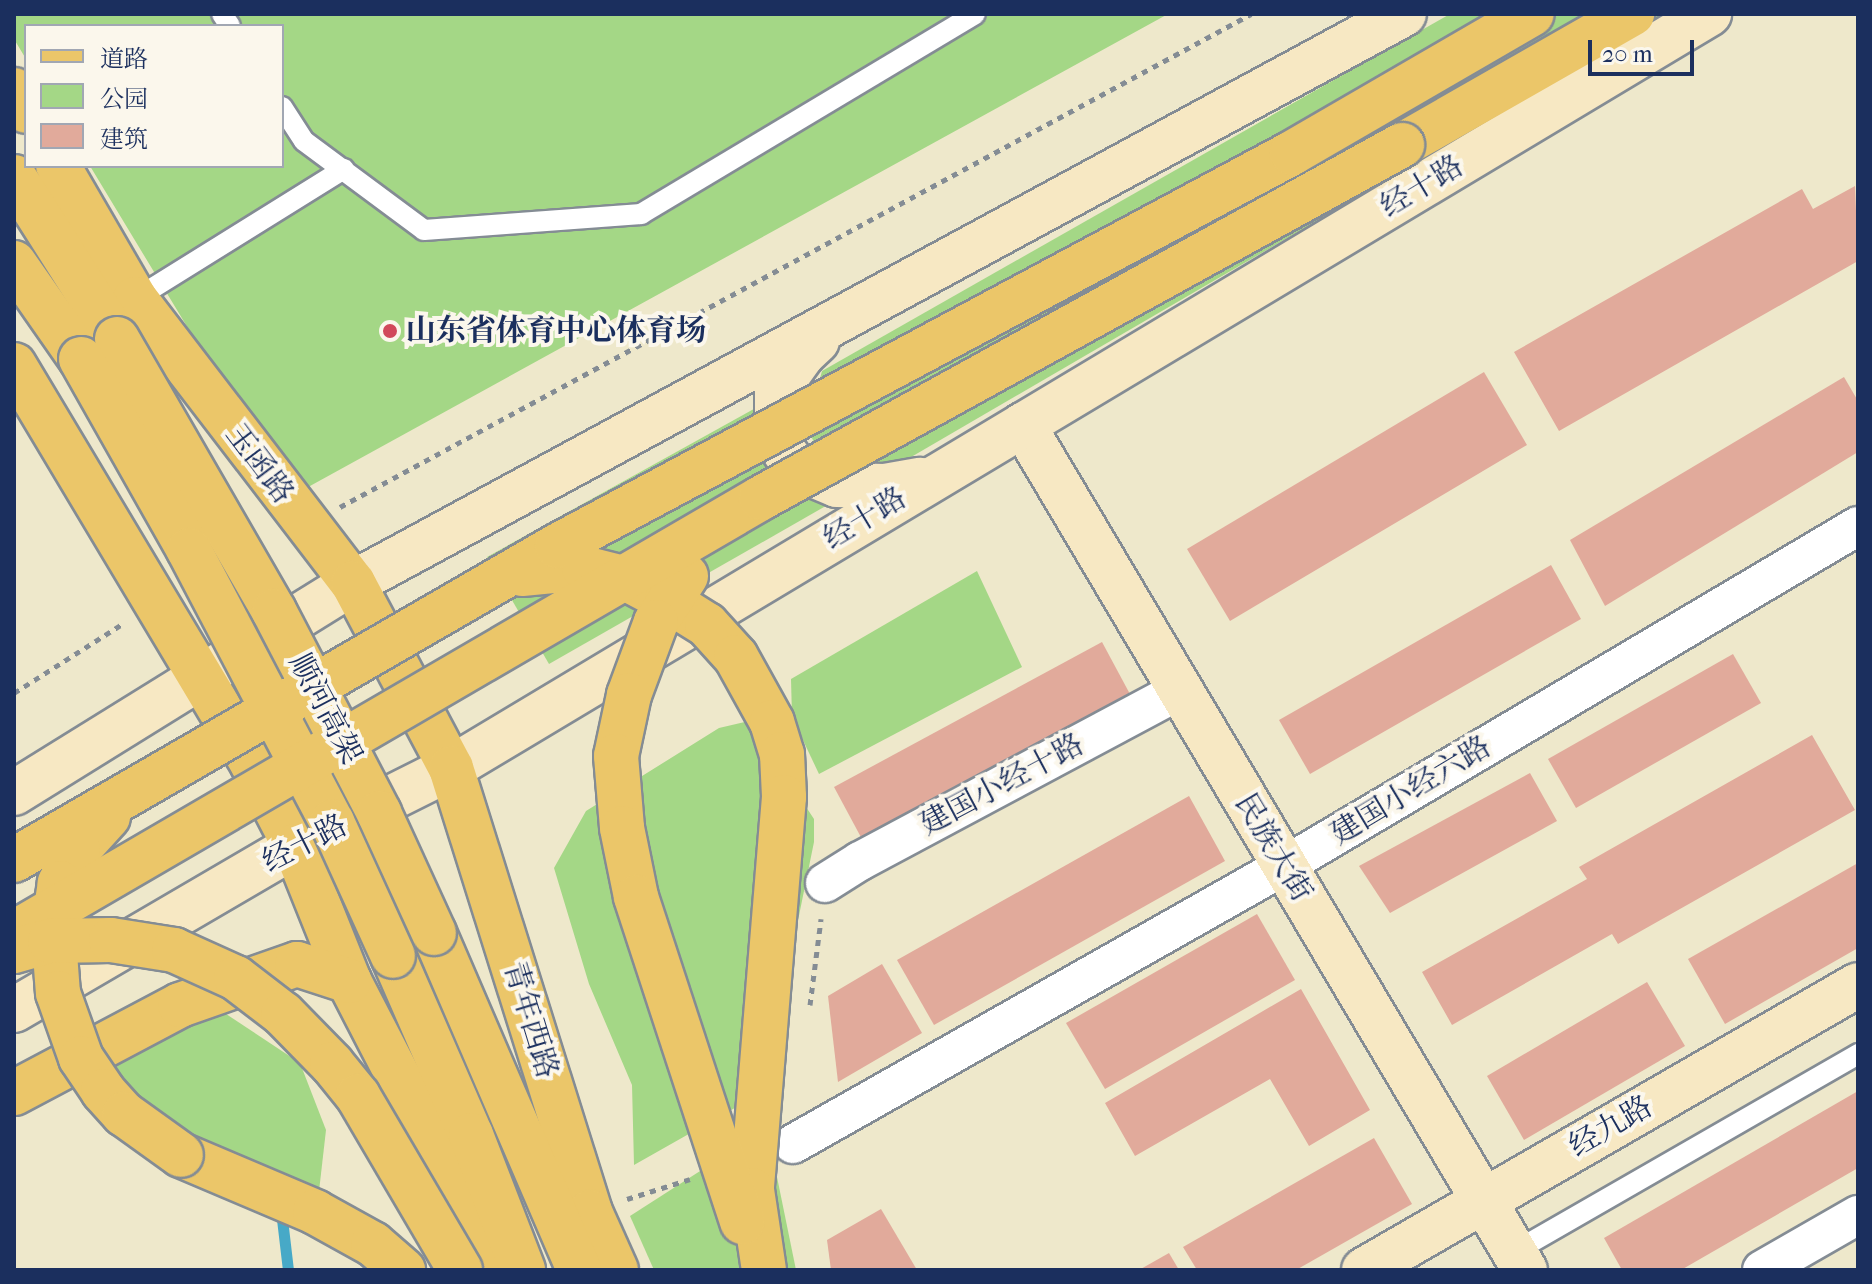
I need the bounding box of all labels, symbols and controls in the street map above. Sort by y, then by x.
legend [24,24,284,168]
scale bar [1592,24,1698,74]
text: 20 m [1602,40,1653,68]
text: 道路 [100,45,148,73]
text: 公园 [100,85,148,113]
text: 建筑 [100,125,148,153]
street label: 经十路 [1374,148,1470,226]
place label: 山东省体育中心体育场 [406,313,706,349]
marker: 山东省体育中心体育场 [381,322,399,340]
street label: 玉函路 [218,417,300,511]
street label: 经十路 [817,480,913,558]
street label: 顺河高架 [281,648,369,770]
street label: 建国小经十路 [914,727,1090,843]
street label: 建国小经六路 [1325,729,1497,853]
street label: 民族大街 [1227,787,1319,909]
street label: 经十路 [257,808,353,880]
street label: 青年西路 [495,957,565,1083]
street label: 经九路 [1563,1089,1659,1165]

